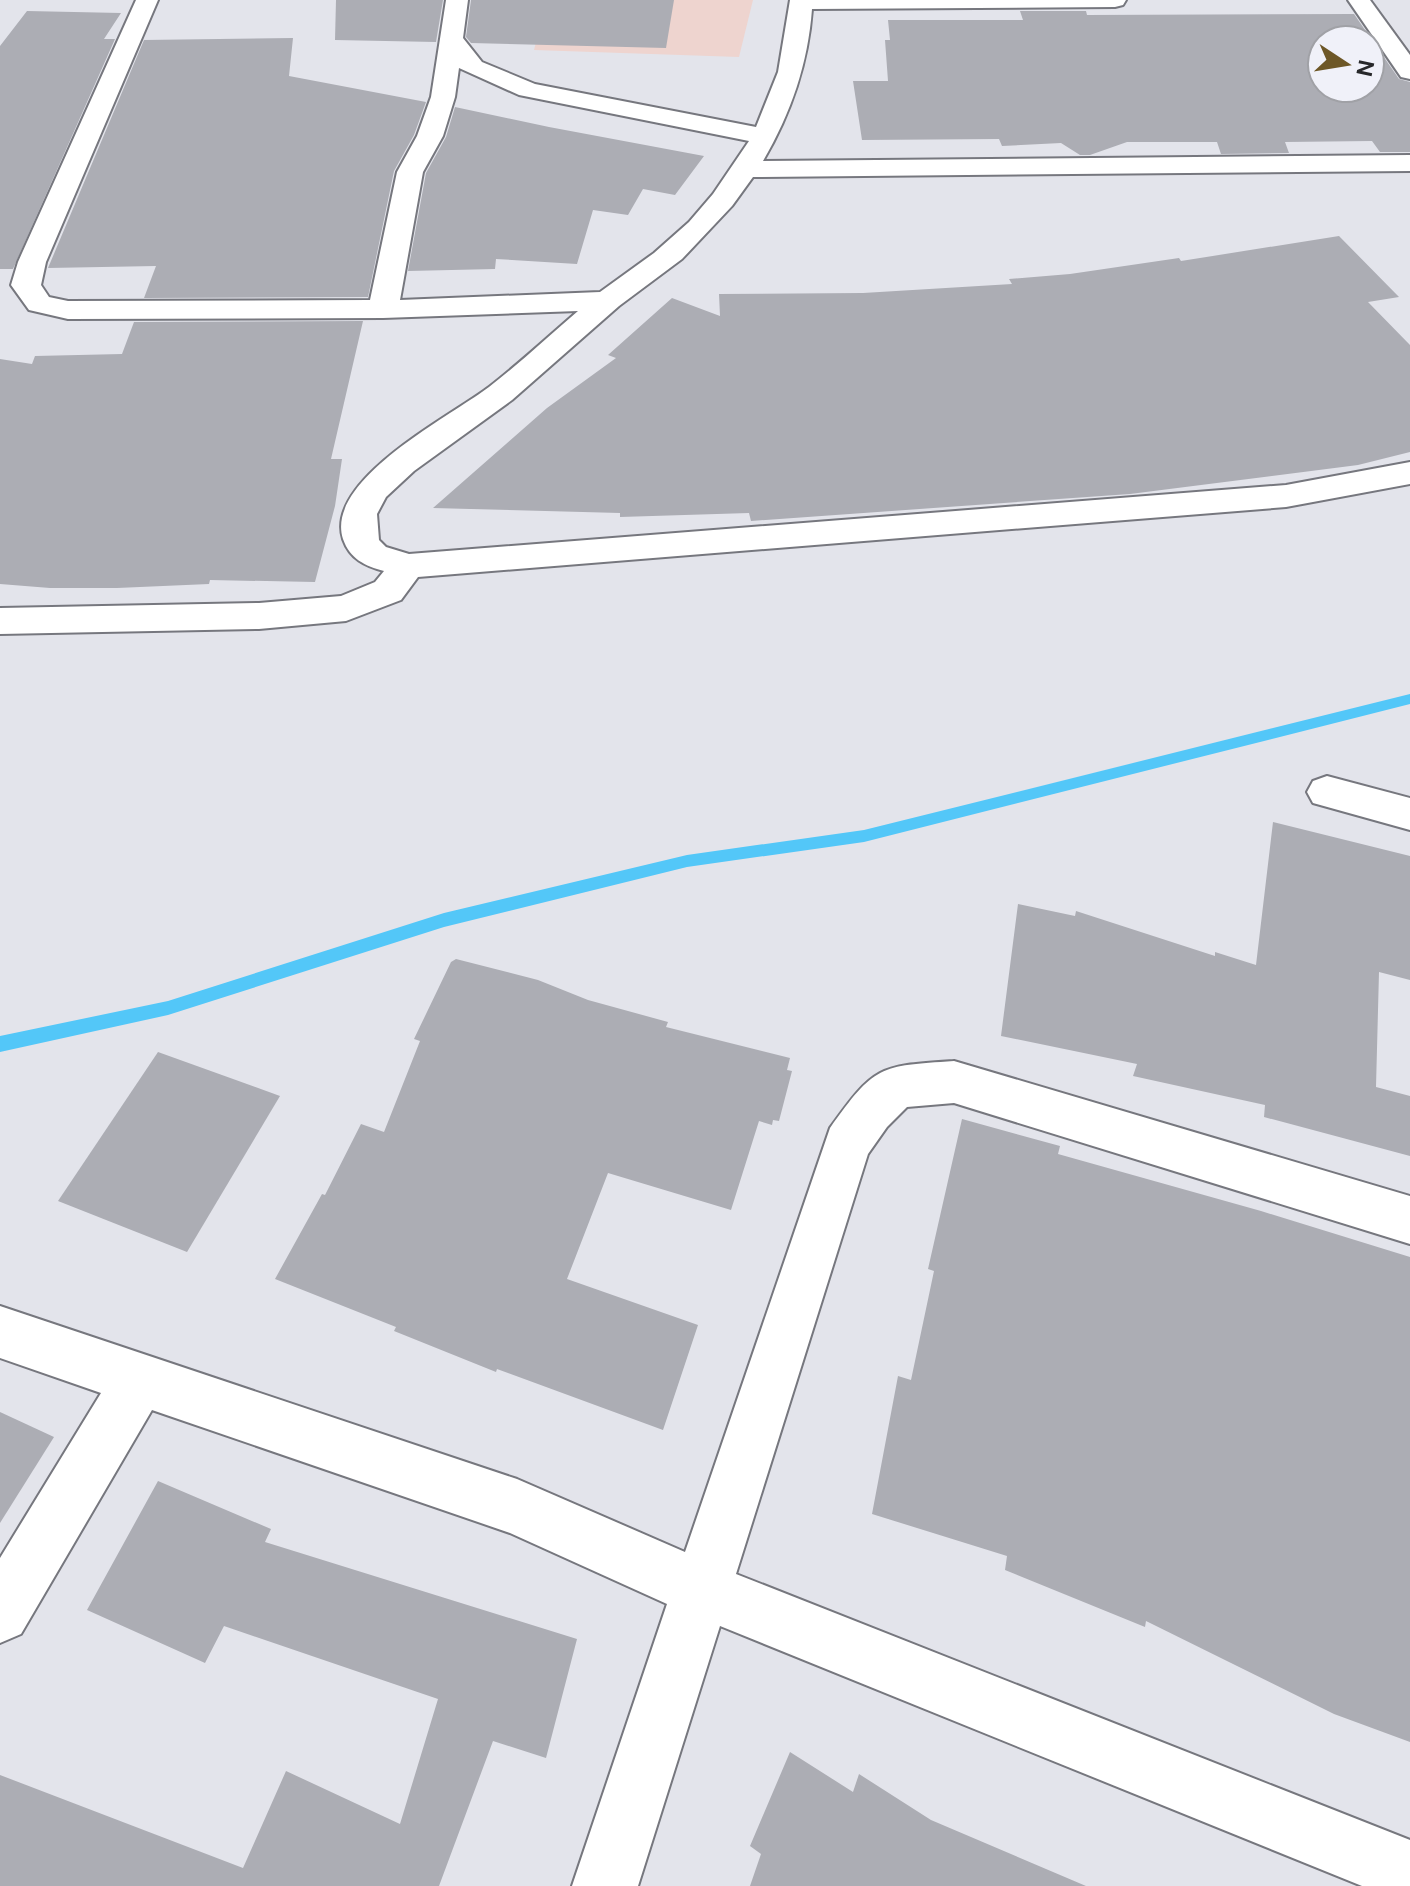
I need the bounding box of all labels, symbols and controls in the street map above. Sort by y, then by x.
north arrow [1306,24,1386,104]
text: N [1349,57,1381,79]

